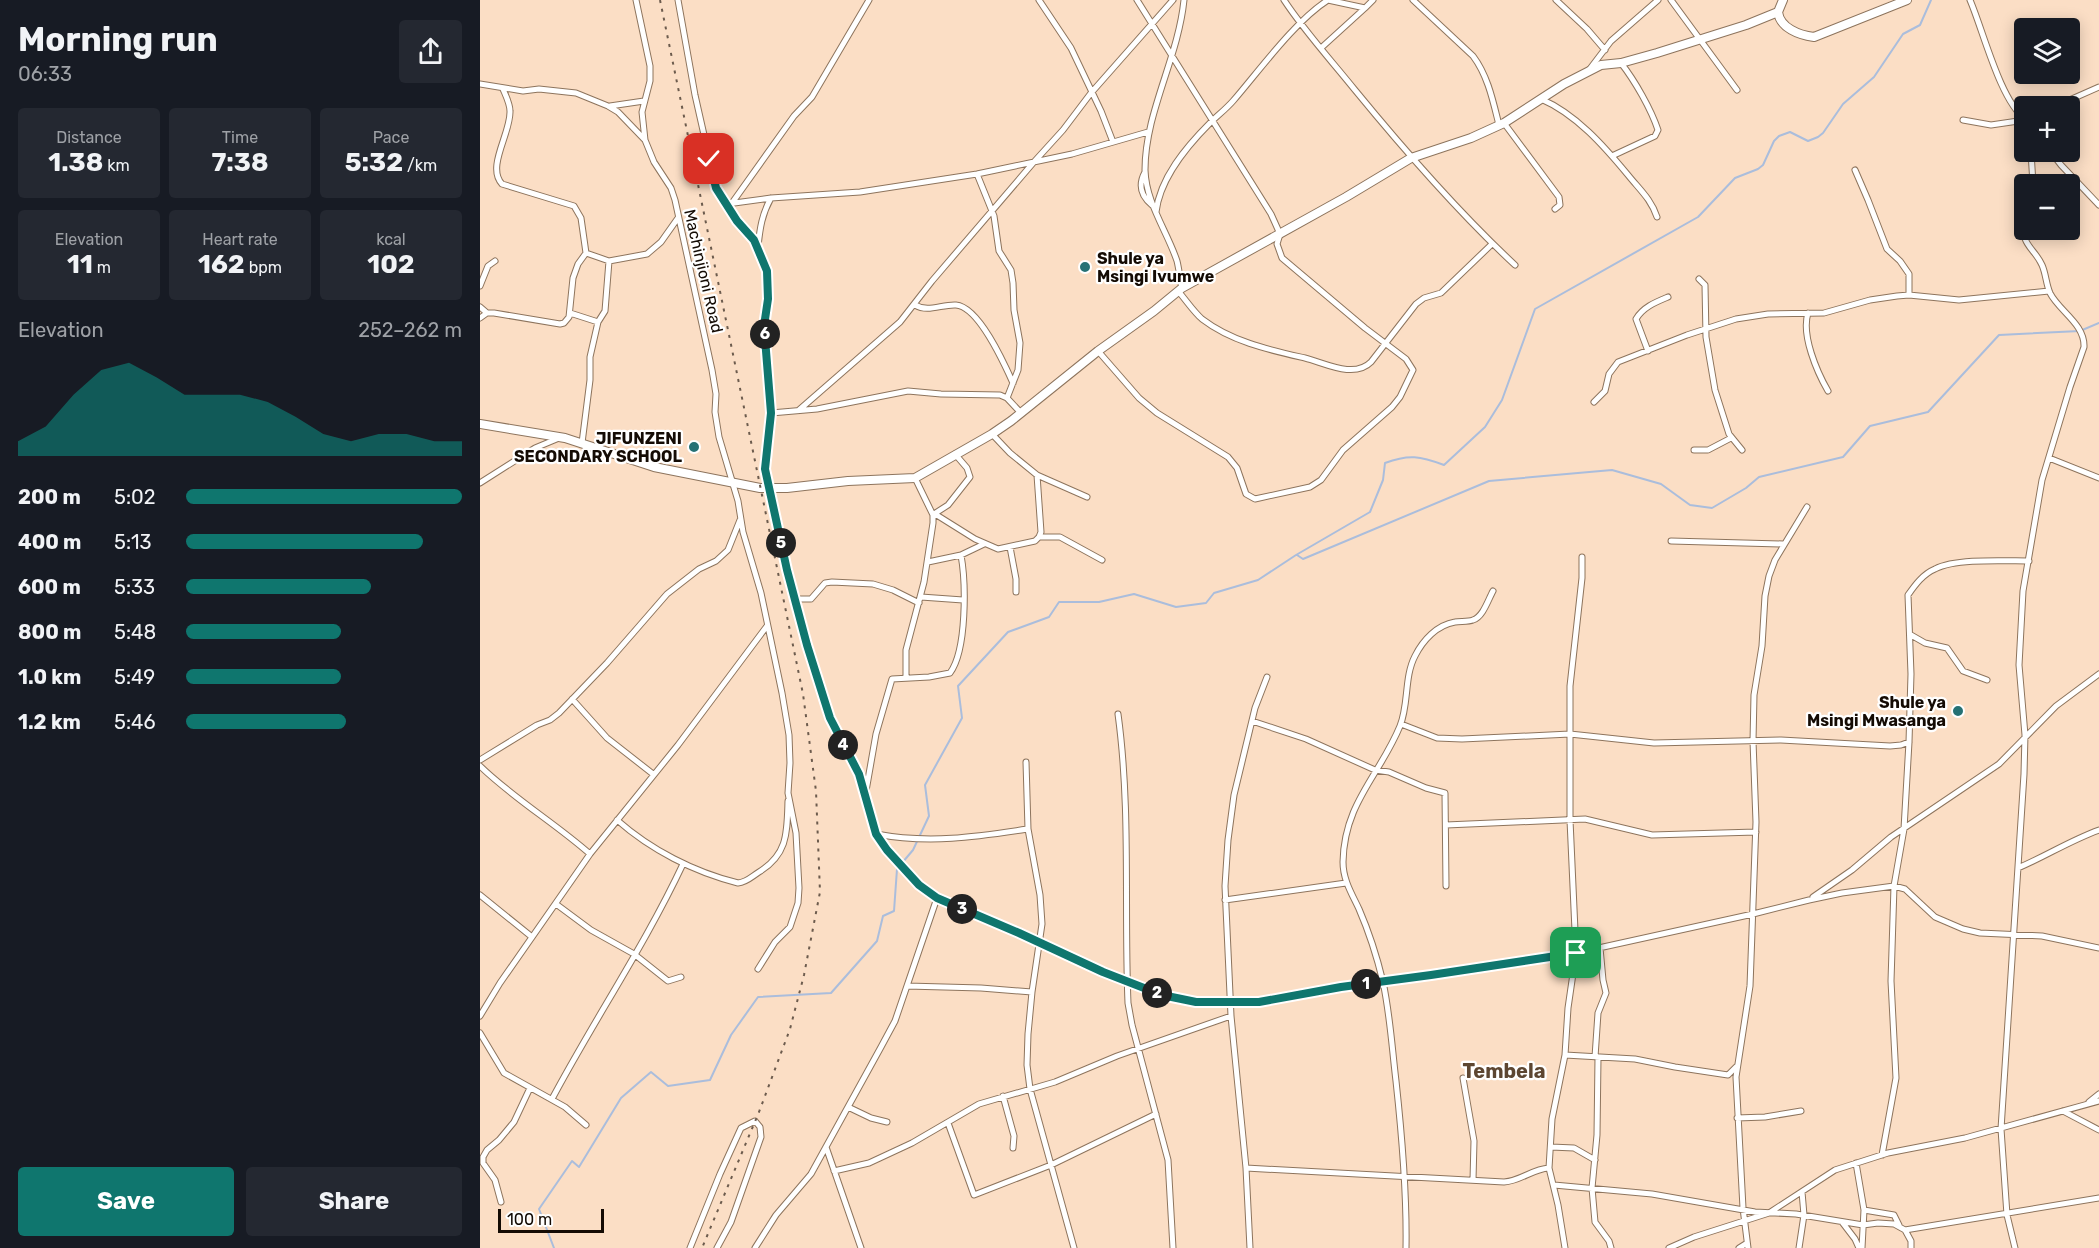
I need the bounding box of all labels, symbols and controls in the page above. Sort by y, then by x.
map controls [2014,18,2080,240]
button: layers [2014,18,2080,84]
text: Morning run [18,20,218,59]
button: share [399,20,462,83]
text: 06:33 [18,62,72,86]
button: + [2014,96,2080,162]
text: Distance [56,128,122,147]
text: Time [222,128,258,147]
text: Pace [373,128,409,147]
pin [683,133,734,184]
icon: check [692,142,725,175]
text: 1.38 [48,147,103,178]
text: 7:38 [211,147,269,178]
text: 5:32 [345,147,403,178]
text: km [103,156,130,175]
text: /km [403,156,437,175]
button: − [2014,174,2080,240]
street label: Machinjioni Road [680,207,727,335]
text: Elevation [55,230,123,249]
text: Heart rate [202,230,278,249]
text: kcal [376,230,406,249]
text: 11 [67,249,93,280]
text: 162 [198,249,245,280]
text: 102 [367,249,415,280]
place label: Shule ya Msingi Ivumwe [1097,249,1214,286]
text: m [93,258,111,277]
text: bpm [245,258,282,277]
marker: Shule ya Msingi Ivumwe [1078,260,1092,274]
text: Elevation [18,318,104,342]
text: 252–262 m [358,318,462,342]
pin: 6 [750,319,780,349]
text: 6 [760,324,770,343]
place label: JIFUNZENI SECONDARY SCHOOL [514,429,682,466]
marker: JIFUNZENI SECONDARY SCHOOL [687,440,701,454]
text: 200 m [18,485,81,509]
text: 5:02 [114,485,155,509]
pin: 5 [766,528,796,558]
text: 400 m [18,530,81,554]
text: 5:13 [114,530,152,554]
text: 5 [776,533,786,552]
text: 600 m [18,575,81,599]
text: 5:33 [114,575,155,599]
text: 800 m [18,620,81,644]
text: 5:48 [114,620,156,644]
text: 1.0 km [18,665,81,689]
text: 5:49 [114,665,155,689]
place label: Shule ya Msingi Mwasanga [1807,693,1946,730]
marker: Shule ya Msingi Mwasanga [1951,704,1965,718]
text: 1.2 km [18,710,81,734]
text: 5:46 [114,710,155,734]
pin: 4 [828,730,858,760]
text: 4 [838,735,848,754]
pin: 3 [947,894,977,924]
text: 3 [957,899,967,918]
pin [1550,927,1601,978]
icon: arrive [1559,936,1592,969]
pin: 1 [1351,969,1381,999]
text: 1 [1362,974,1370,993]
pin: 2 [1142,978,1172,1008]
text: 2 [1152,983,1162,1002]
district label: Tembela [1462,1059,1546,1083]
button: Save [18,1167,234,1236]
button: Share [246,1167,462,1236]
scale bar [498,1206,604,1234]
text: 100 m [507,1210,552,1229]

